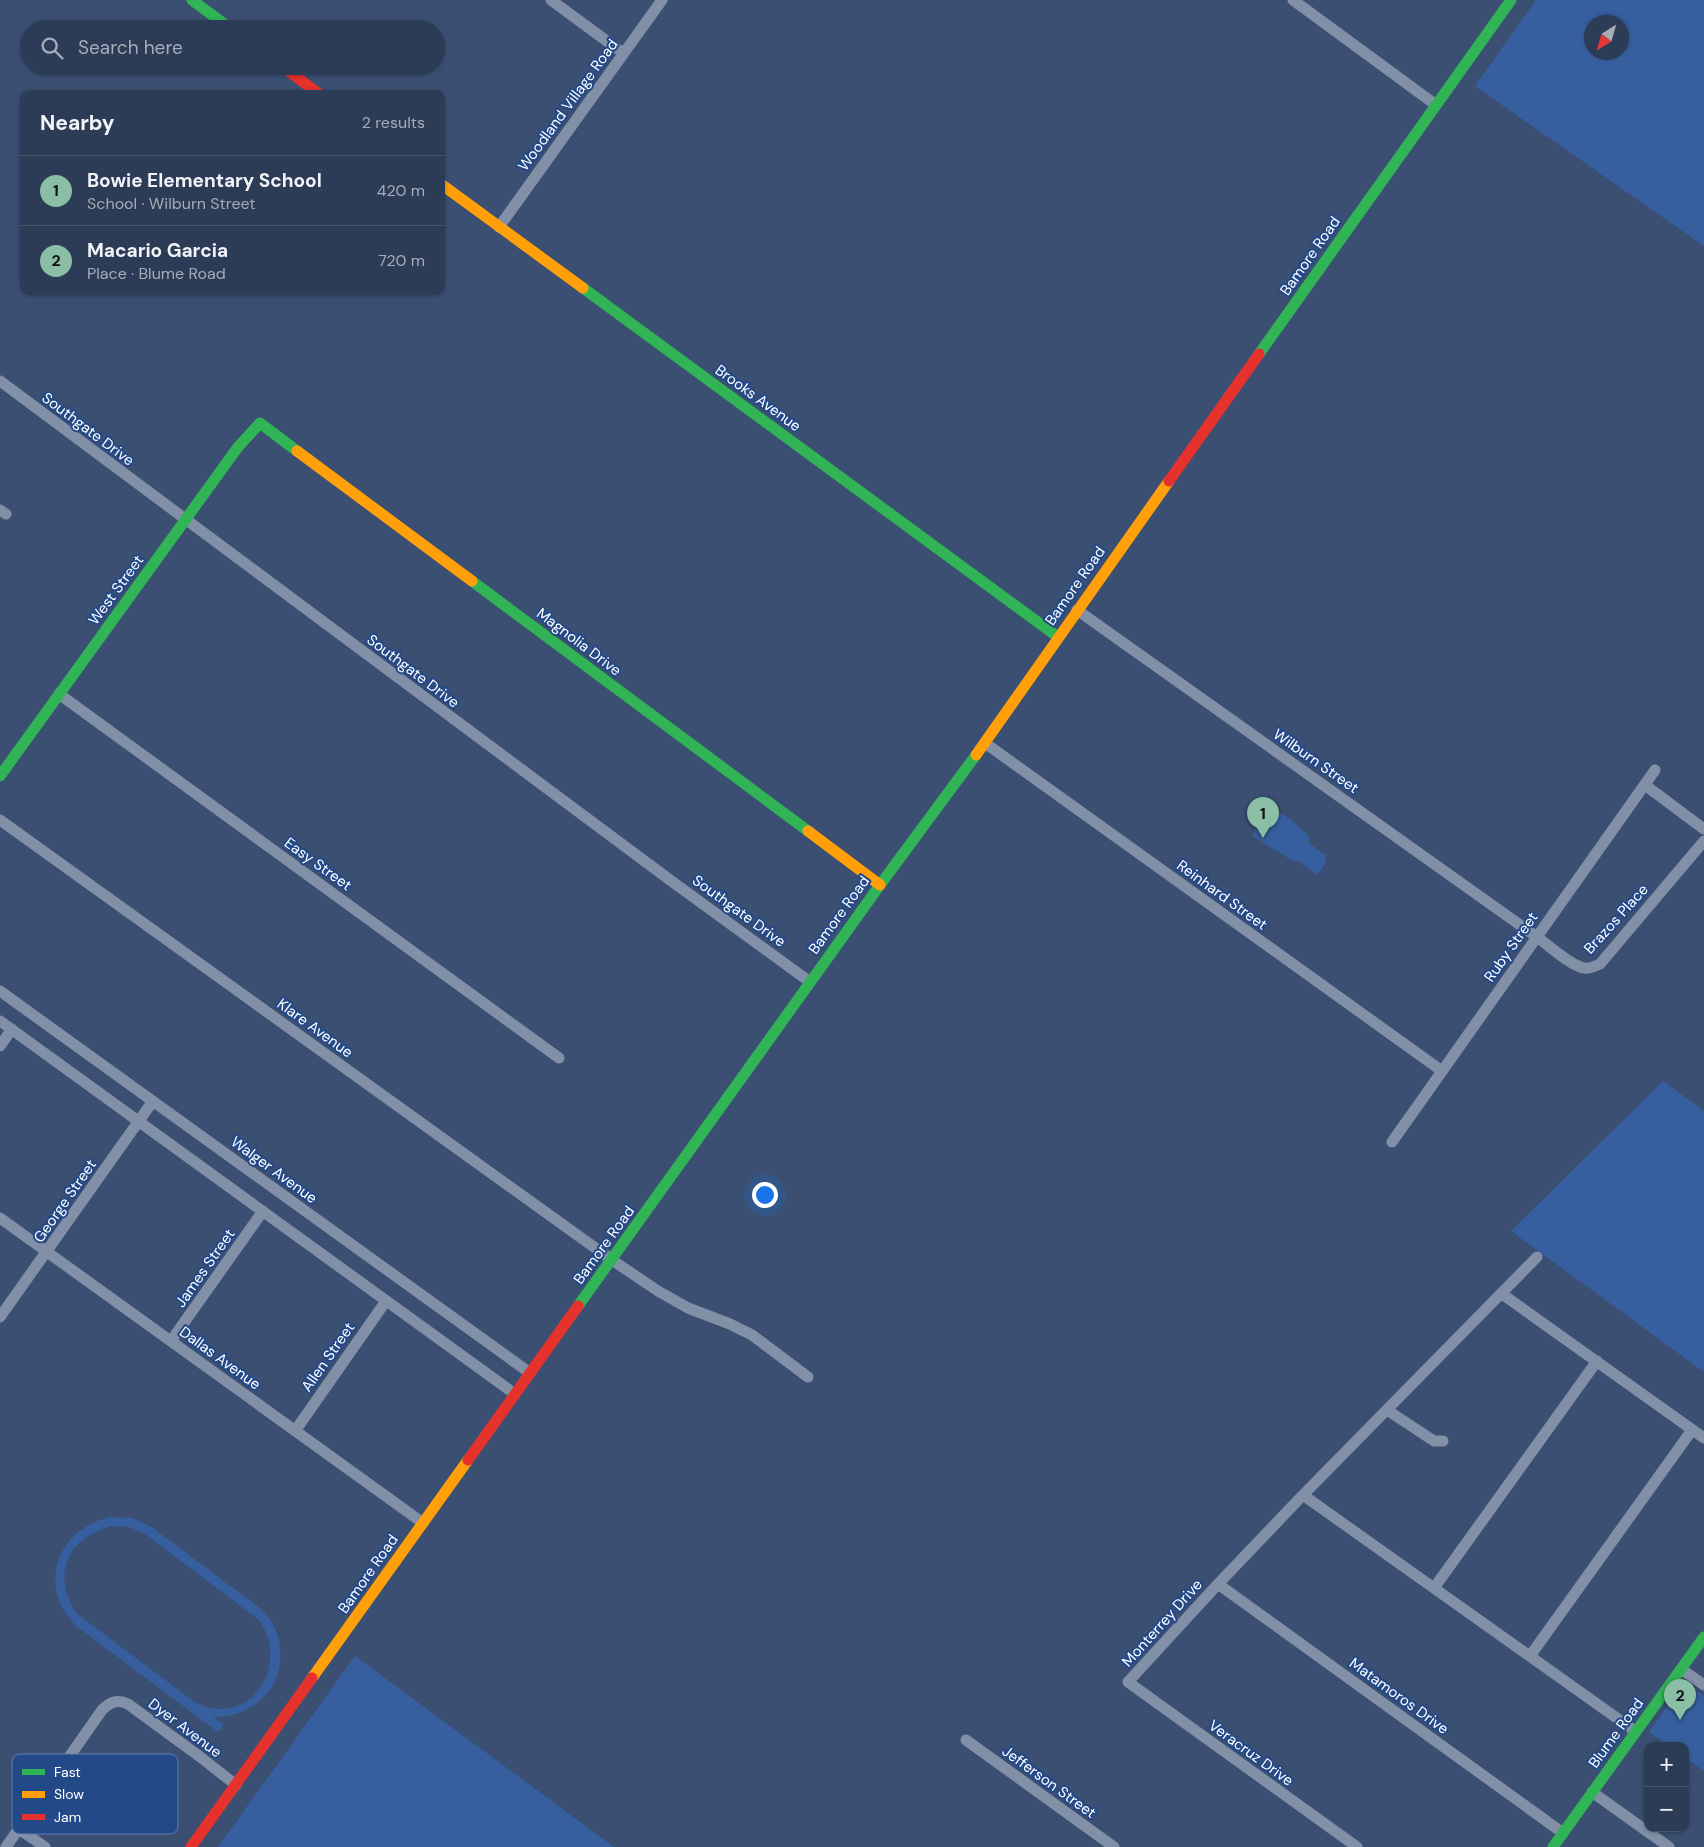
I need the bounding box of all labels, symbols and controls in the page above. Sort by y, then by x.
north arrow [1584,15,1629,60]
search box [20,20,445,75]
icon: search [38,34,66,62]
text: Search here [78,35,183,60]
street label: Woodland Village Road [513,35,623,175]
text: Nearby [40,109,114,137]
text: 2 results [362,112,425,133]
text: Bowie Elementary School [87,168,322,193]
text: 1 [53,180,59,201]
text: 420 m [377,180,425,201]
text: School · Wilburn Street [87,193,256,214]
street label: Bamore Road [1275,213,1345,299]
text: Macario Garcia [87,238,228,263]
text: 2 [51,250,61,271]
text: 720 m [378,250,425,271]
text: Place · Blume Road [87,263,226,284]
street label: Brooks Avenue [711,360,805,436]
street label: Southgate Drive [38,388,138,470]
street label: Bamore Road [1040,543,1110,629]
street label: West Street [84,551,148,629]
street label: Magnolia Drive [533,604,625,680]
street label: Southgate Drive [363,630,463,712]
street label: Wilburn Street [1269,724,1363,798]
pin: 1 [1247,797,1279,838]
street label: Easy Street [280,833,356,895]
street label: Reinhard Street [1173,855,1271,935]
street label: Southgate Drive [688,870,790,952]
street label: Bamore Road [804,872,874,958]
street label: Brazos Place [1579,880,1653,958]
street label: Ruby Street [1480,908,1543,986]
street label: Klare Avenue [273,994,357,1062]
street label: Walger Avenue [227,1132,321,1208]
street label: George Street [29,1155,101,1247]
your location [752,1182,778,1208]
street label: Bamore Road [569,1202,639,1288]
street label: James Street [171,1225,240,1311]
street label: Allen Street [297,1318,359,1396]
street label: Dallas Avenue [175,1322,265,1394]
street label: Bamore Road [333,1531,403,1617]
street label: Monterrey Drive [1117,1575,1207,1671]
street label: Matamoros Drive [1345,1653,1453,1739]
pin: 2 [1664,1679,1696,1720]
street label: Dyer Avenue [144,1694,226,1762]
street label: Blume Road [1584,1694,1648,1772]
street label: Veracruz Drive [1205,1715,1297,1791]
street label: Jefferson Street [998,1741,1100,1823]
map controls [1644,1742,1689,1832]
button: + [1644,1742,1689,1787]
legend [12,1754,178,1834]
text: Fast [54,1763,81,1781]
text: Slow [54,1785,84,1803]
button: − [1644,1787,1689,1832]
text: Jam [54,1808,81,1826]

